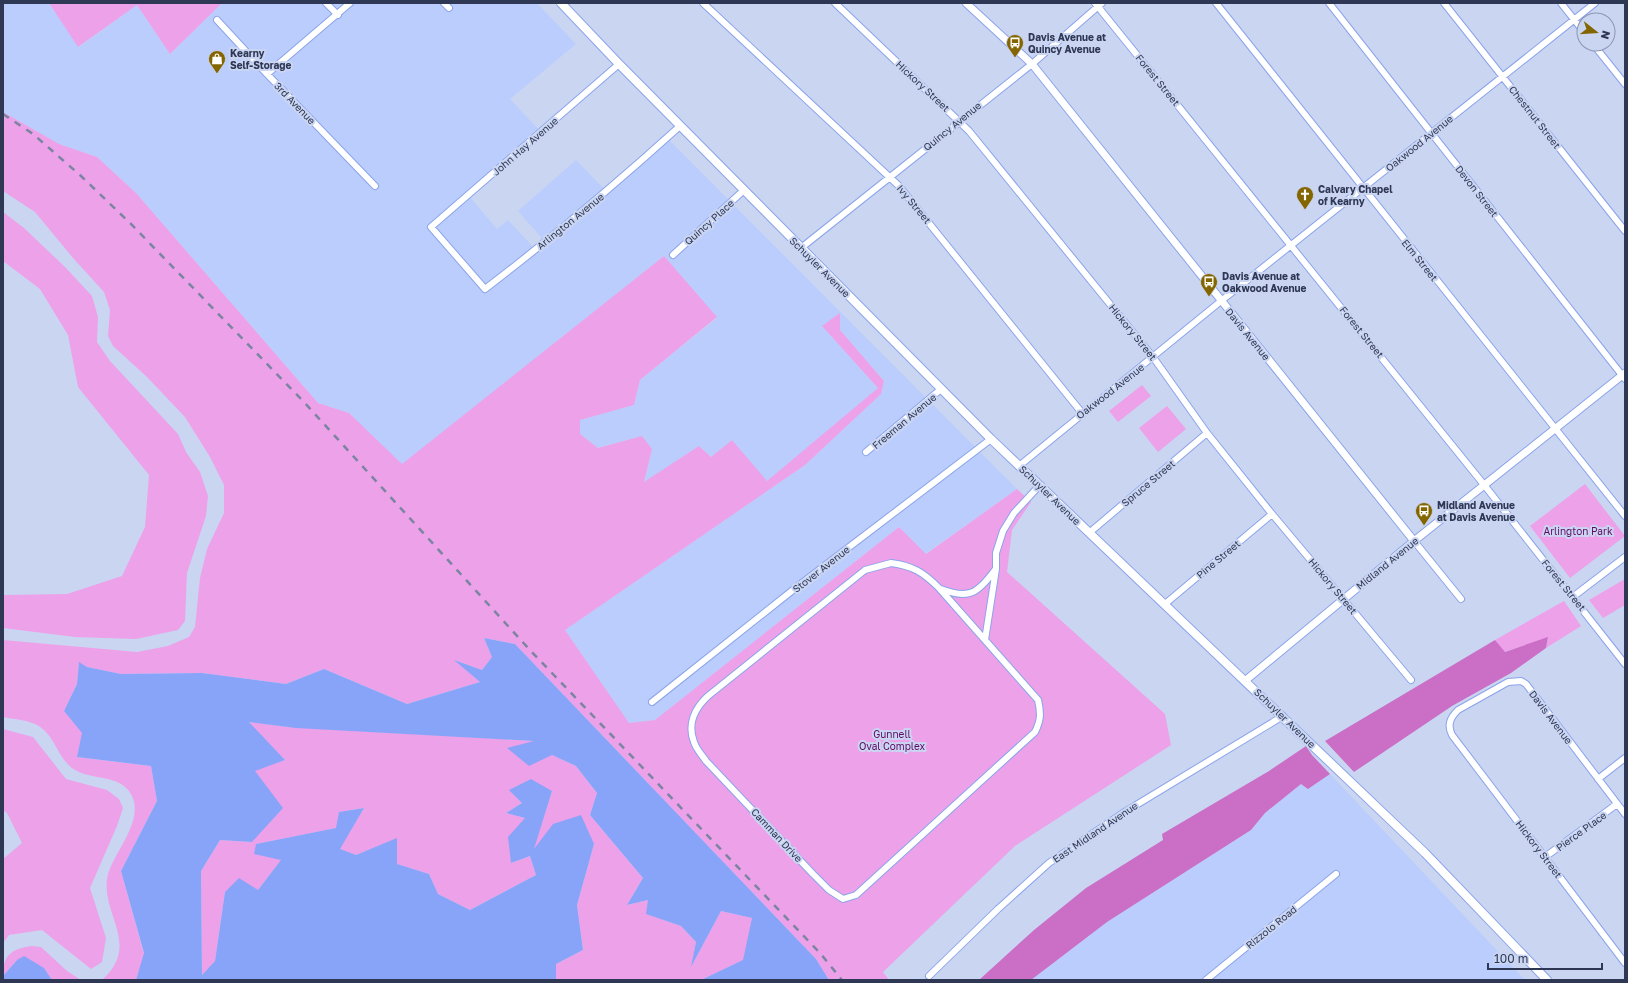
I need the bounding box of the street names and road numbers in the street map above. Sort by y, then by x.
street label: Forest Street [1134,52,1182,108]
street label: Hickory Street [894,58,952,114]
street label: 3rd Avenue [272,80,318,127]
street label: Chestnut Street [1507,83,1563,151]
street label: Quincy Avenue [921,99,983,153]
street label: Oakwood Avenue [1383,112,1455,174]
street label: John Hay Avenue [490,114,560,178]
street label: Devon Street [1453,163,1501,219]
street label: Ivy Street [894,182,934,226]
street label: Arlington Avenue [534,190,606,252]
street label: Quincy Place [682,197,736,247]
street label: Schuyler Avenue [787,234,853,300]
street label: Elm Street [1400,237,1440,283]
street label: Hickory Street [1107,301,1159,363]
street label: Forest Street [1338,304,1386,360]
street label: Davis Avenue [1223,305,1273,363]
street label: Oakwood Avenue [1074,361,1146,421]
street label: Freeman Avenue [870,391,939,451]
street label: Spruce Street [1119,457,1177,509]
street label: Schuyler Avenue [1017,463,1083,527]
street label: Midland Avenue [1354,534,1421,592]
street label: Pine Street [1194,537,1242,581]
street label: Stover Avenue [790,543,852,595]
street label: Hickory Street [1306,556,1360,616]
street label: Forest Street [1540,557,1588,613]
street label: Schuyler Avenue [1252,686,1318,750]
street label: Davis Avenue [1527,688,1575,746]
street label: East Midland Avenue [1050,799,1140,865]
street label: Camman Drive [749,806,805,865]
street label: Pierce Place [1554,809,1609,853]
street label: Hickory Street [1513,818,1565,880]
street label: Rizzolo Road [1243,903,1299,951]

